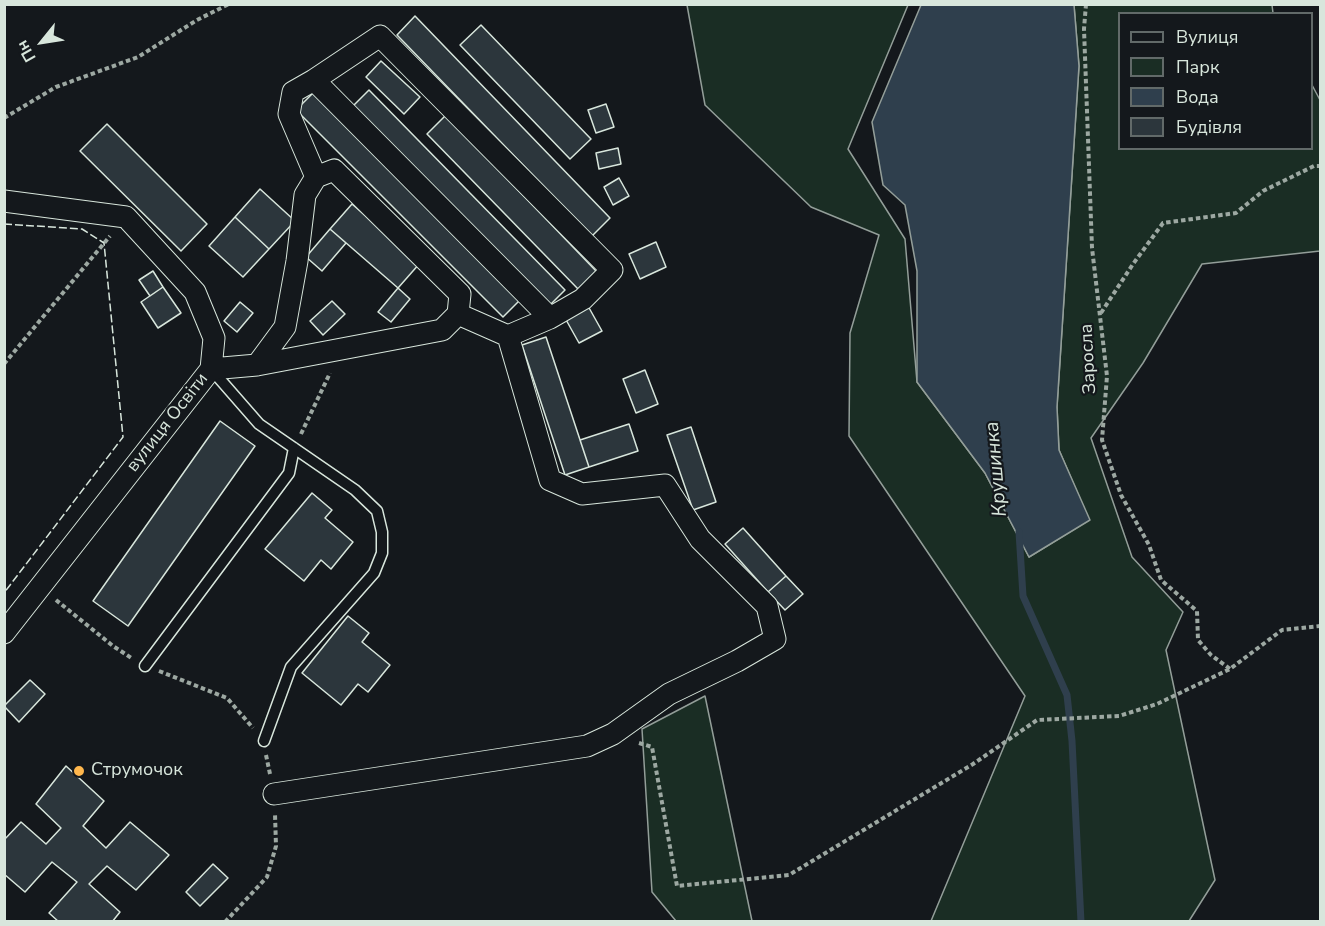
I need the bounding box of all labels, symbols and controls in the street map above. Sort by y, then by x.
north arrow [12,12,72,72]
legend [1118,12,1313,150]
text: Вулиця [1176,25,1238,49]
text: Пн [11,36,41,66]
text: Парк [1176,55,1219,79]
text: Вода [1176,85,1219,109]
text: Будівля [1176,115,1242,139]
street label: Заросла [1076,323,1102,395]
street label: вулиця Освіти [123,369,213,477]
water label: Крушинка [981,420,1013,518]
place label: Струмочок [91,760,183,782]
marker: Струмочок [72,764,86,778]

